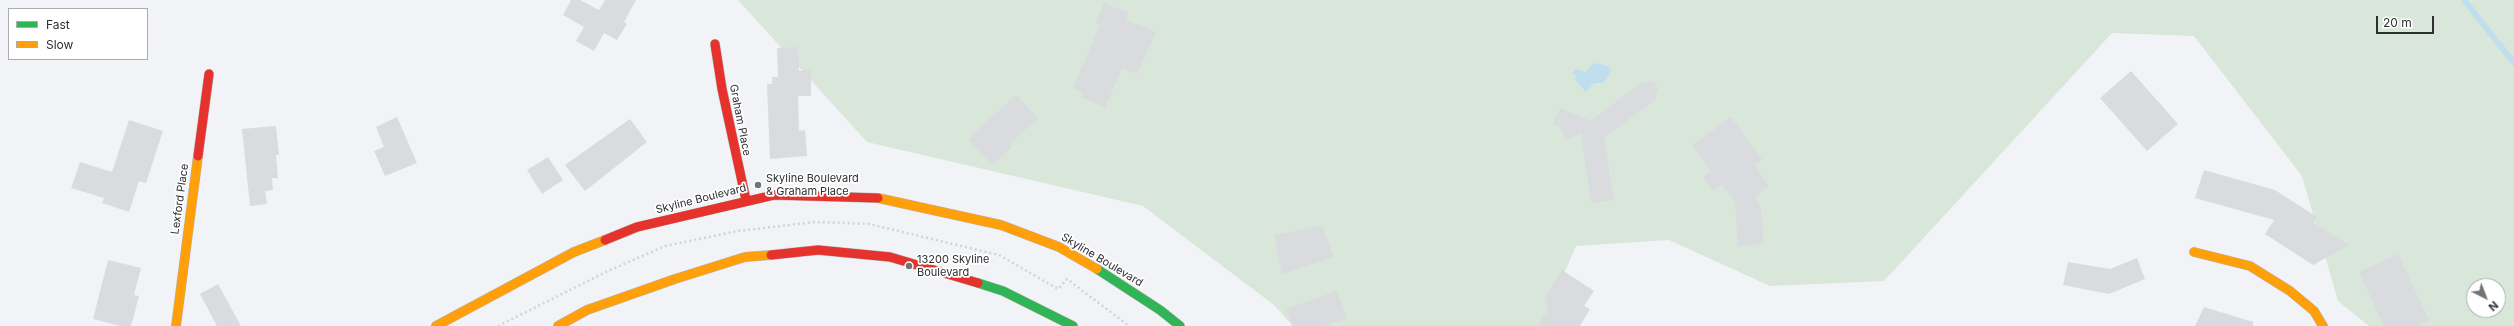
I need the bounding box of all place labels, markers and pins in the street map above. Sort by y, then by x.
place label: Skyline Boulevard & Graham Place [766,172,859,198]
marker: Skyline Boulevard & Graham Place [753,180,763,190]
place label: 13200 Skyline Boulevard [917,253,990,279]
marker: 13200 Skyline Boulevard [904,261,914,271]

